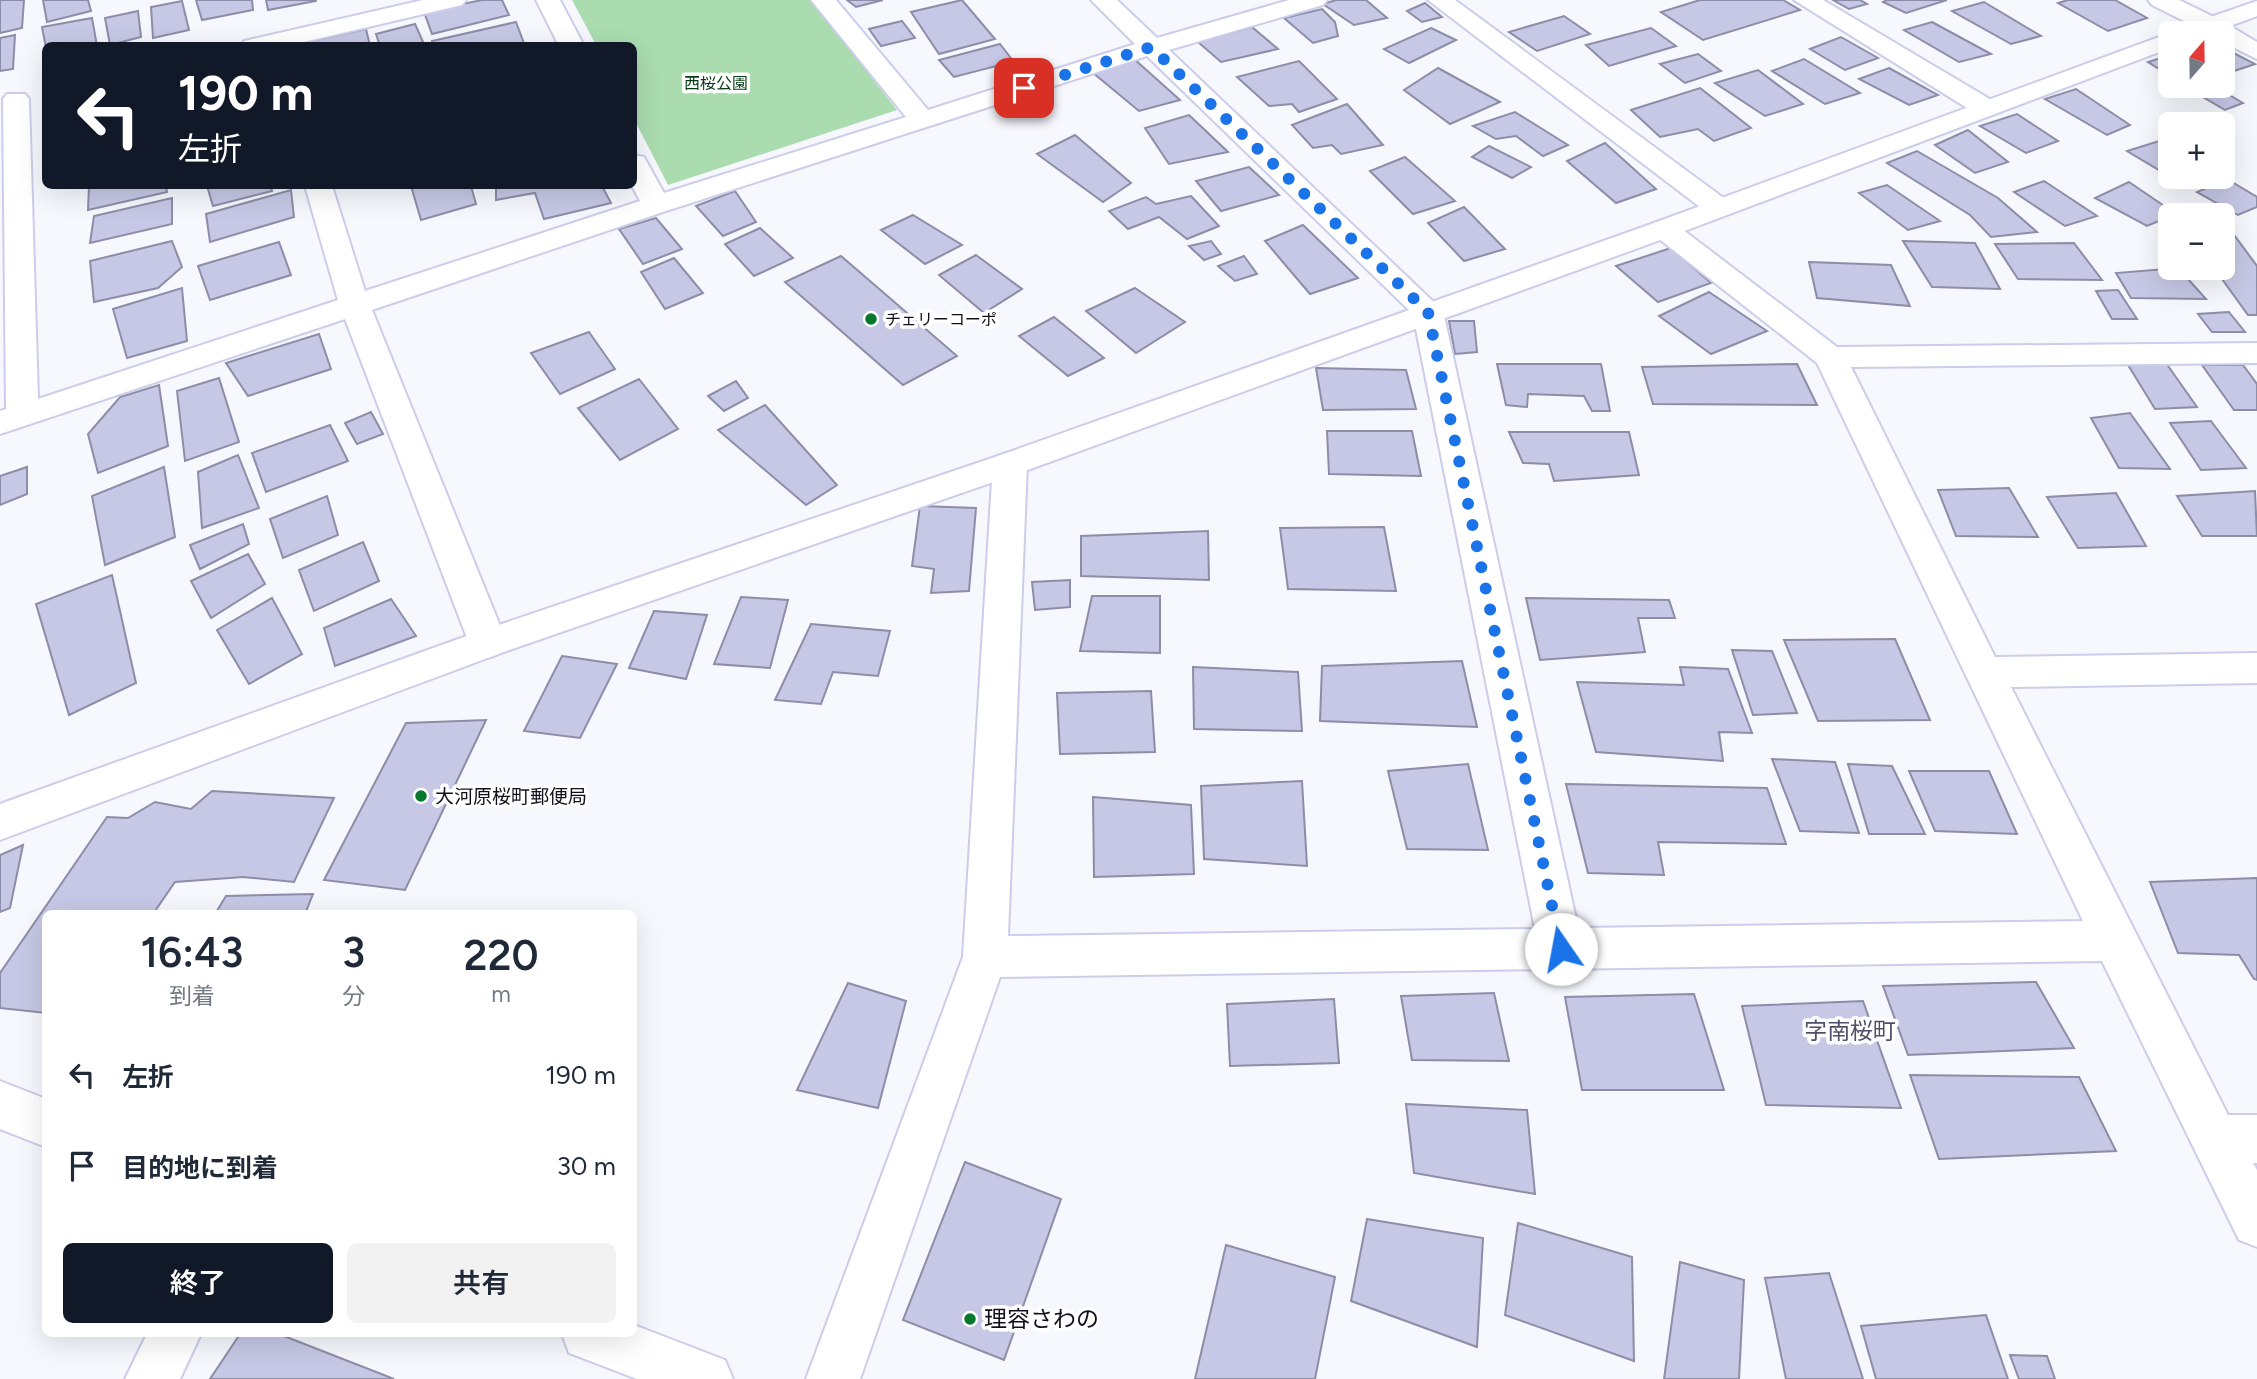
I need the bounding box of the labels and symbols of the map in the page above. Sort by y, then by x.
north arrow [2158,21,2235,98]
pin [994,58,1054,118]
park label: 西桜公園 [684,74,748,93]
place label: チェリーコーポ [885,310,997,329]
marker: チェリーコーポ [863,311,879,327]
place label: 大河原桜町郵便局 [435,785,587,808]
marker: 大河原桜町郵便局 [413,788,429,804]
position arrow [1524,912,1598,986]
district label: 字南桜町 [1804,1017,1896,1045]
place label: 理容さわの [984,1305,1099,1333]
marker: 理容さわの [962,1311,978,1327]

